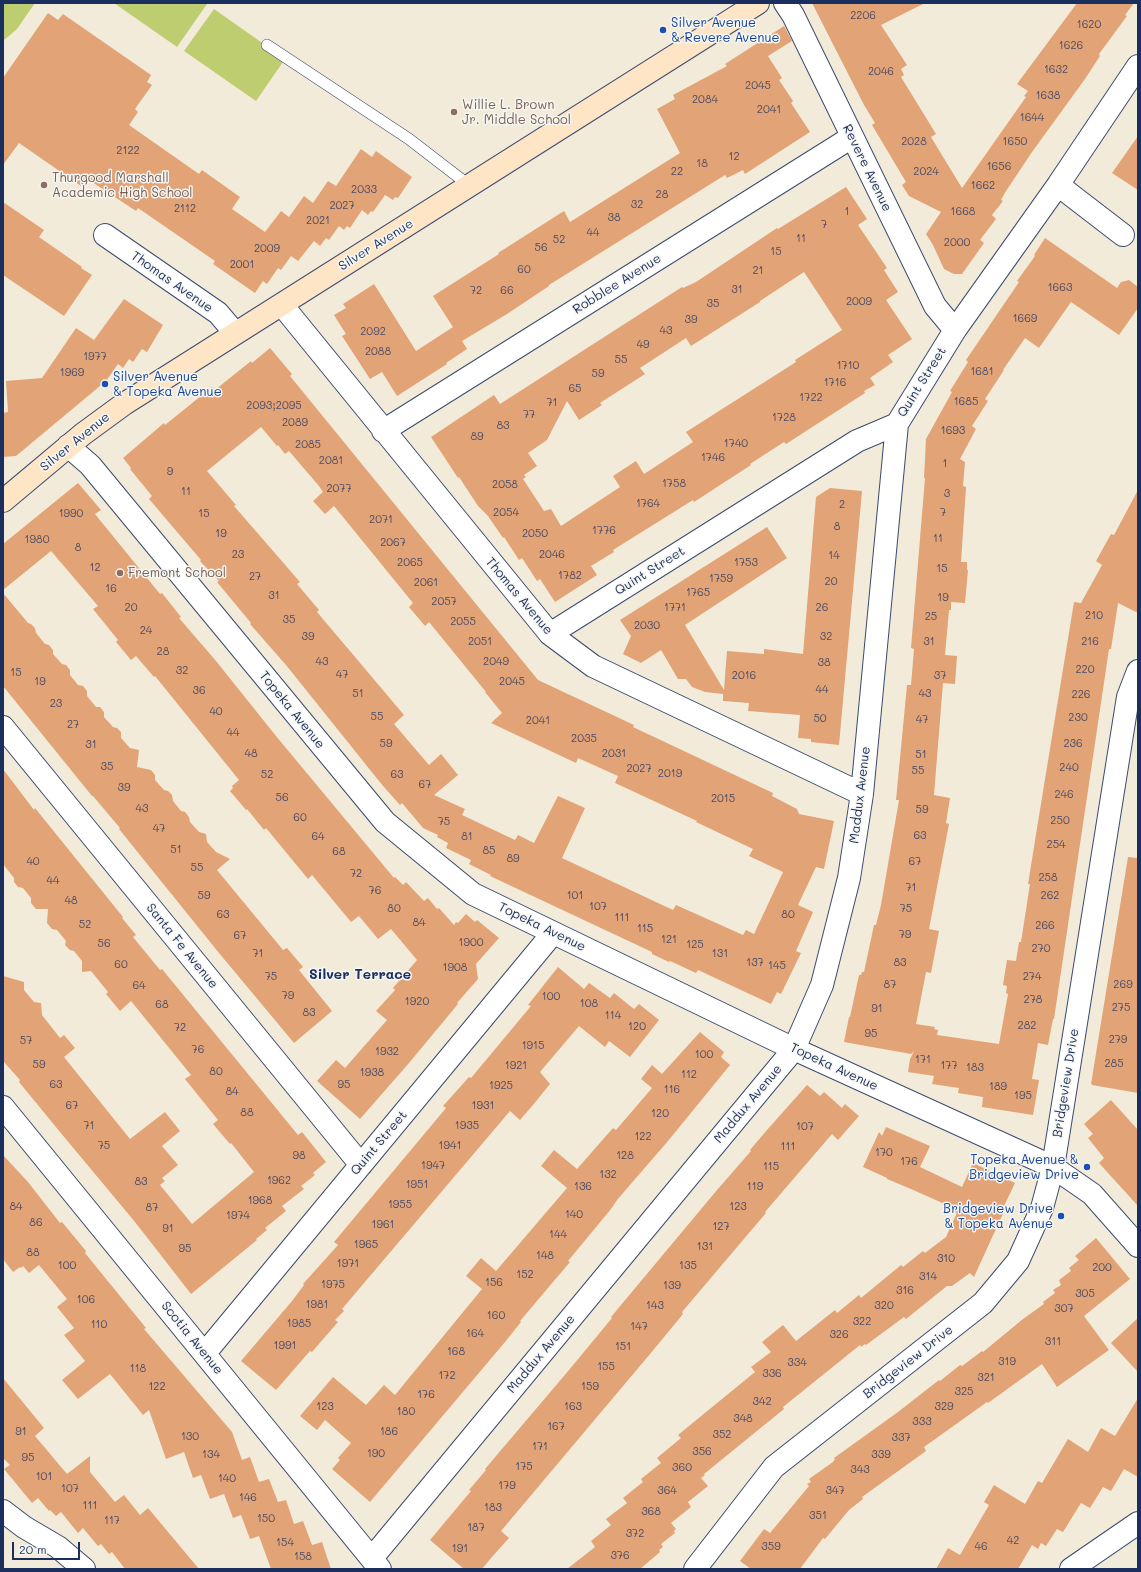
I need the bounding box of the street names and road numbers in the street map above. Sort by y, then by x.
street label: Revere Avenue [839,122,895,214]
street label: Silver Avenue [336,216,416,274]
street label: Thomas Avenue [128,248,216,316]
street label: Robblee Avenue [570,251,664,317]
street label: Quint Street [894,344,950,420]
street label: Silver Avenue [37,409,113,475]
street label: Quint Street [612,543,688,599]
street label: Thomas Avenue [482,554,556,638]
street label: Topeka Avenue [256,668,328,752]
street label: Maddux Avenue [846,746,874,844]
street label: Topeka Avenue [496,899,588,955]
street label: Santa Fe Avenue [143,900,221,992]
street label: Bridgeview Drive [1050,1027,1082,1139]
street label: Topeka Avenue [788,1040,880,1094]
street label: Maddux Avenue [711,1062,785,1146]
street label: Quint Street [347,1107,411,1179]
street label: Scotia Avenue [158,1298,226,1378]
street label: Maddux Avenue [504,1312,578,1396]
street label: Bridgeview Drive [860,1322,956,1402]

